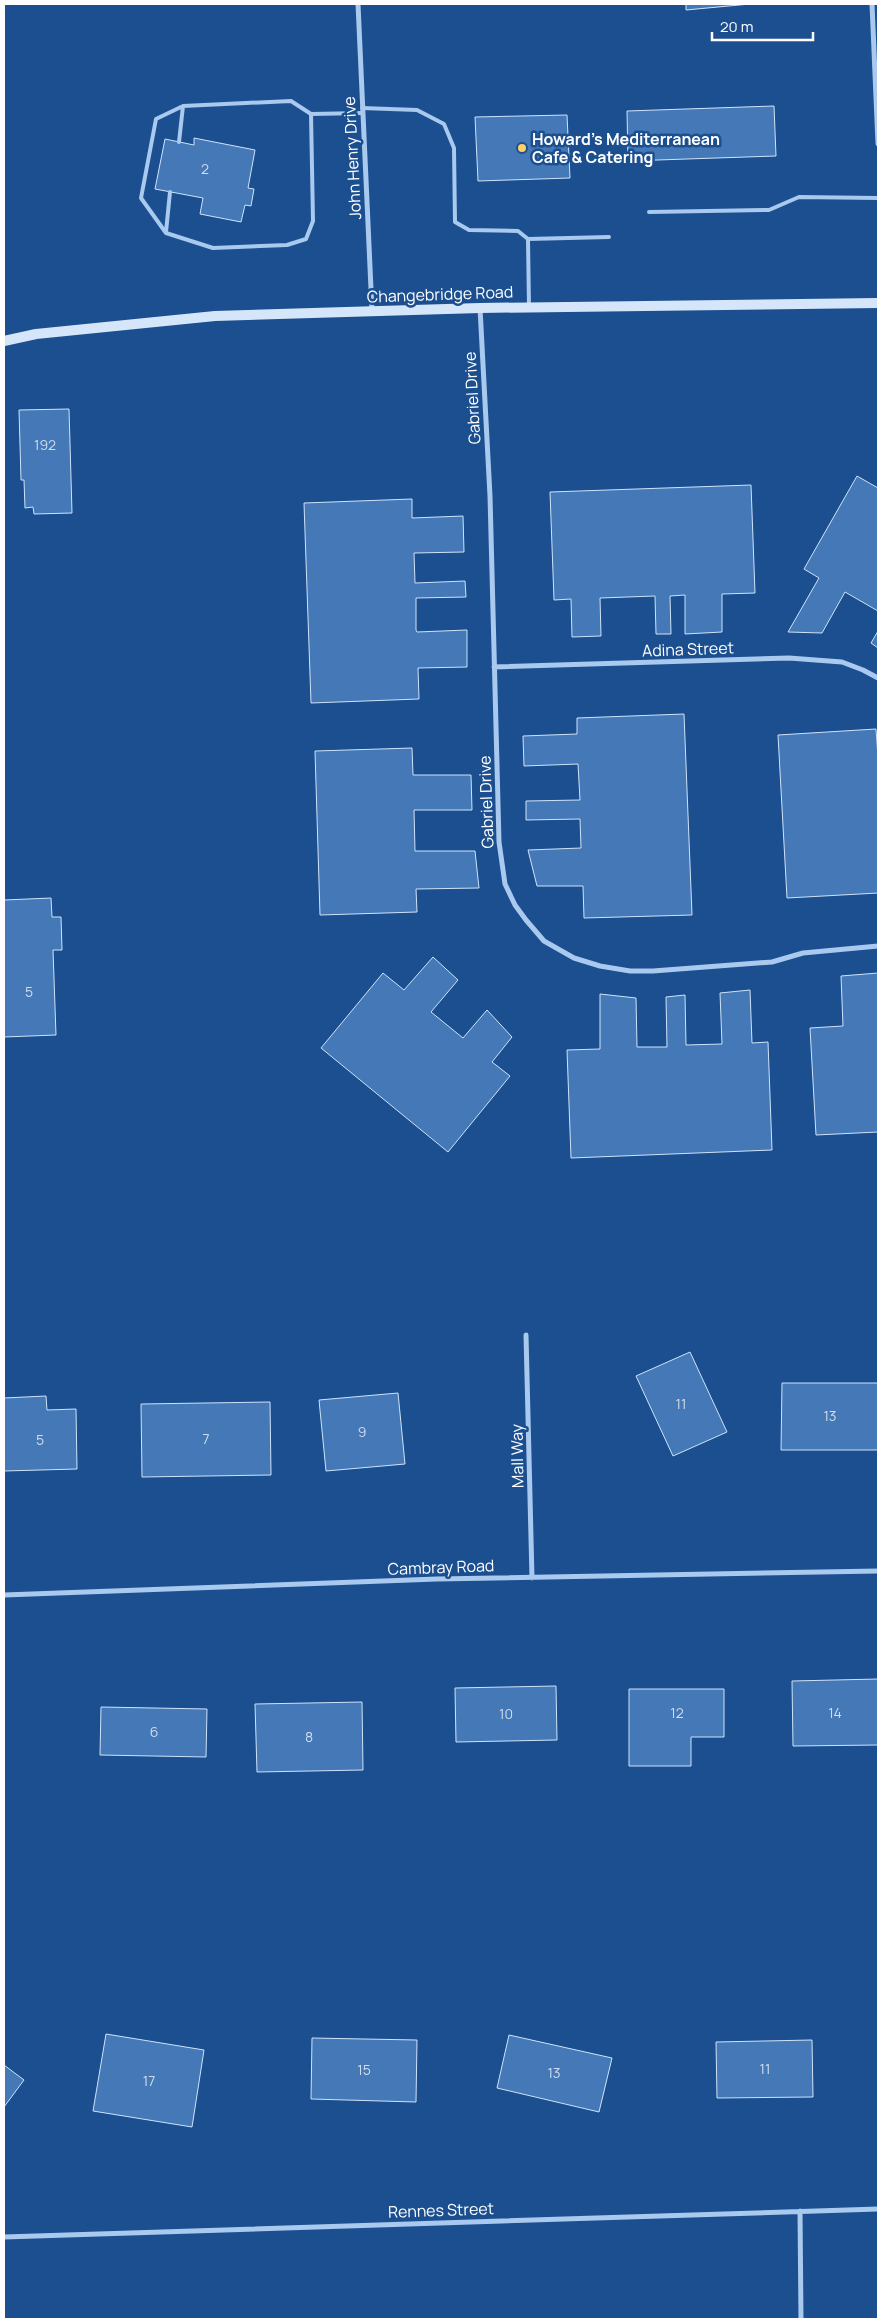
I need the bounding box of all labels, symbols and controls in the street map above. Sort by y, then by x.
scale bar [712,10,813,42]
text: 20 m [720,16,753,37]
street label: John Henry Drive [338,96,366,220]
place label: Howard's Mediterranean Cafe & Catering [532,128,720,168]
marker: Howard's Mediterranean Cafe & Catering [516,142,528,154]
house number: 2 [201,159,209,178]
street label: Changebridge Road [366,280,514,308]
street label: Gabriel Drive [459,351,485,445]
house number: 192 [34,435,56,454]
street label: Adina Street [642,636,734,662]
street label: Gabriel Drive [473,755,499,849]
house number: 5 [25,982,33,1001]
house number: 11 [676,1394,686,1413]
house number: 13 [823,1406,837,1425]
house number: 9 [358,1422,366,1441]
street label: Mall Way [505,1423,529,1488]
house number: 7 [202,1429,210,1448]
house number: 5 [36,1430,44,1449]
street label: Cambray Road [387,1554,495,1580]
house number: 12 [670,1703,684,1722]
house number: 14 [828,1703,842,1722]
house number: 10 [499,1704,513,1723]
house number: 6 [150,1722,158,1741]
house number: 8 [305,1727,313,1746]
house number: 11 [760,2059,770,2078]
house number: 15 [357,2060,371,2079]
house number: 13 [547,2063,561,2082]
house number: 17 [143,2071,155,2090]
street label: Rennes Street [388,2197,494,2223]

